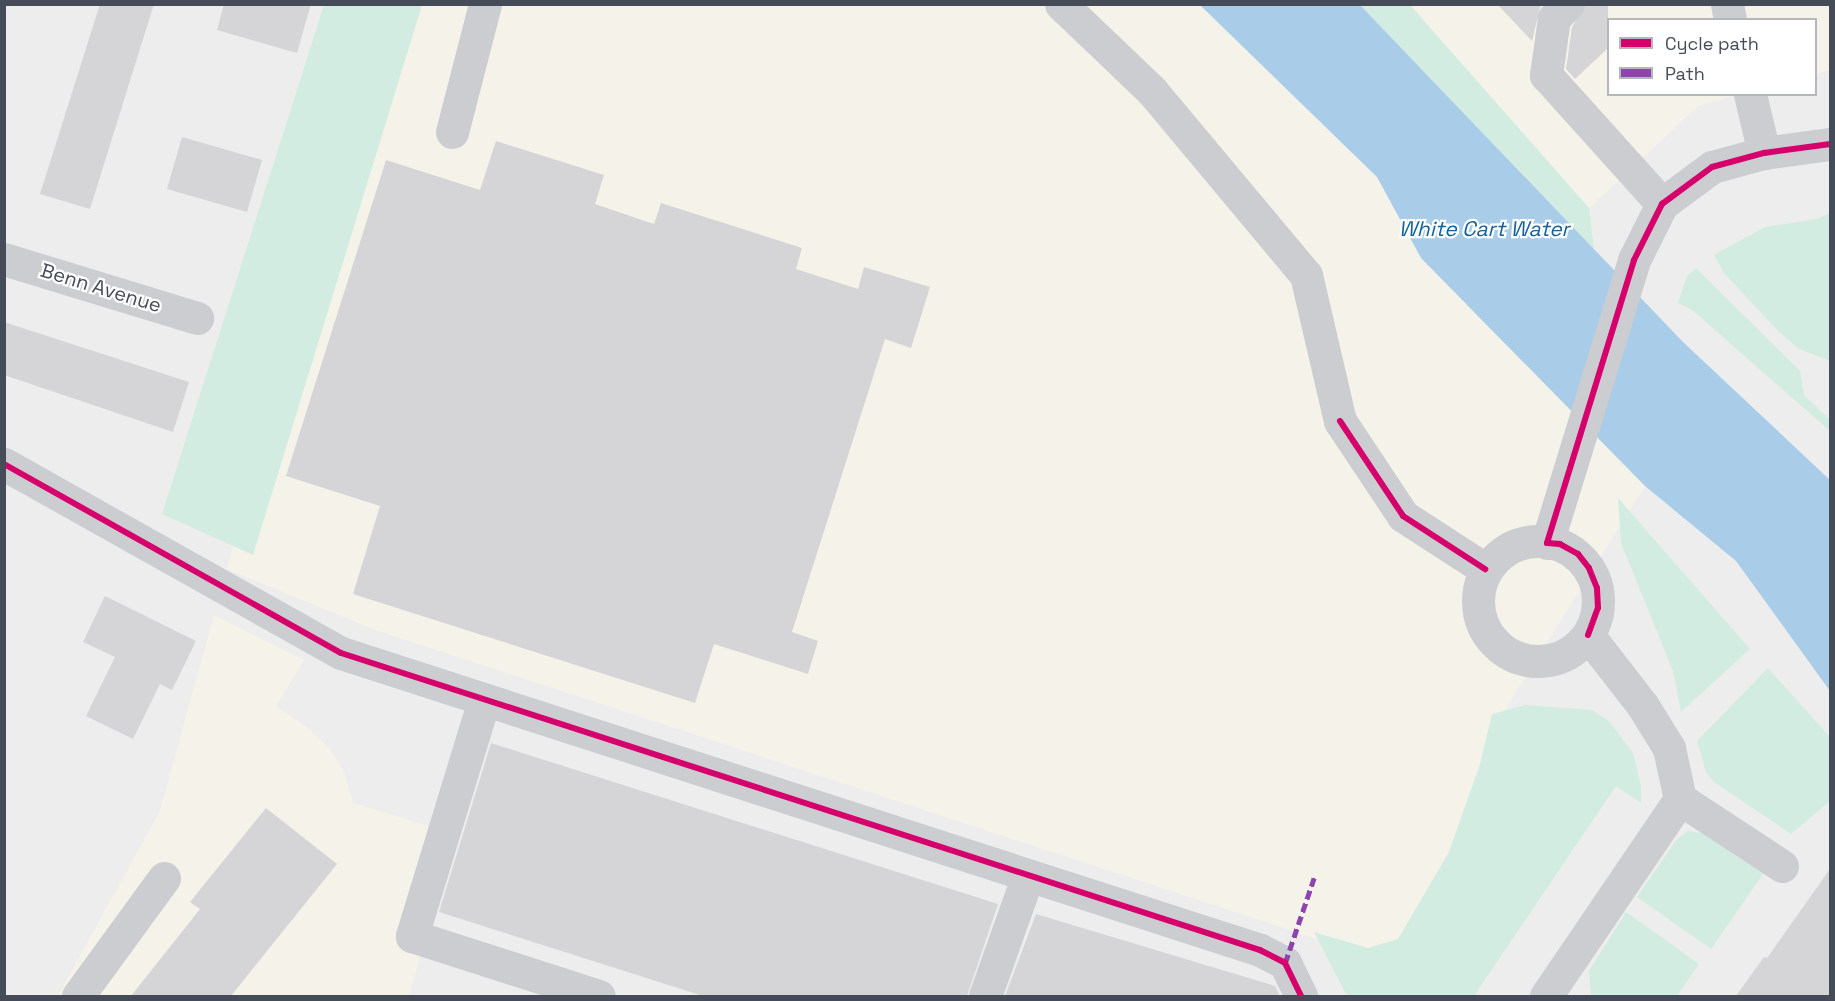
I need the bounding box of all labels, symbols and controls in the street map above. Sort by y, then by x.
legend [1607,18,1817,96]
text: Cycle path [1665,32,1759,55]
text: Path [1665,62,1705,85]
water label: White Cart Water [1398,216,1570,242]
street label: Benn Avenue [38,258,164,318]

